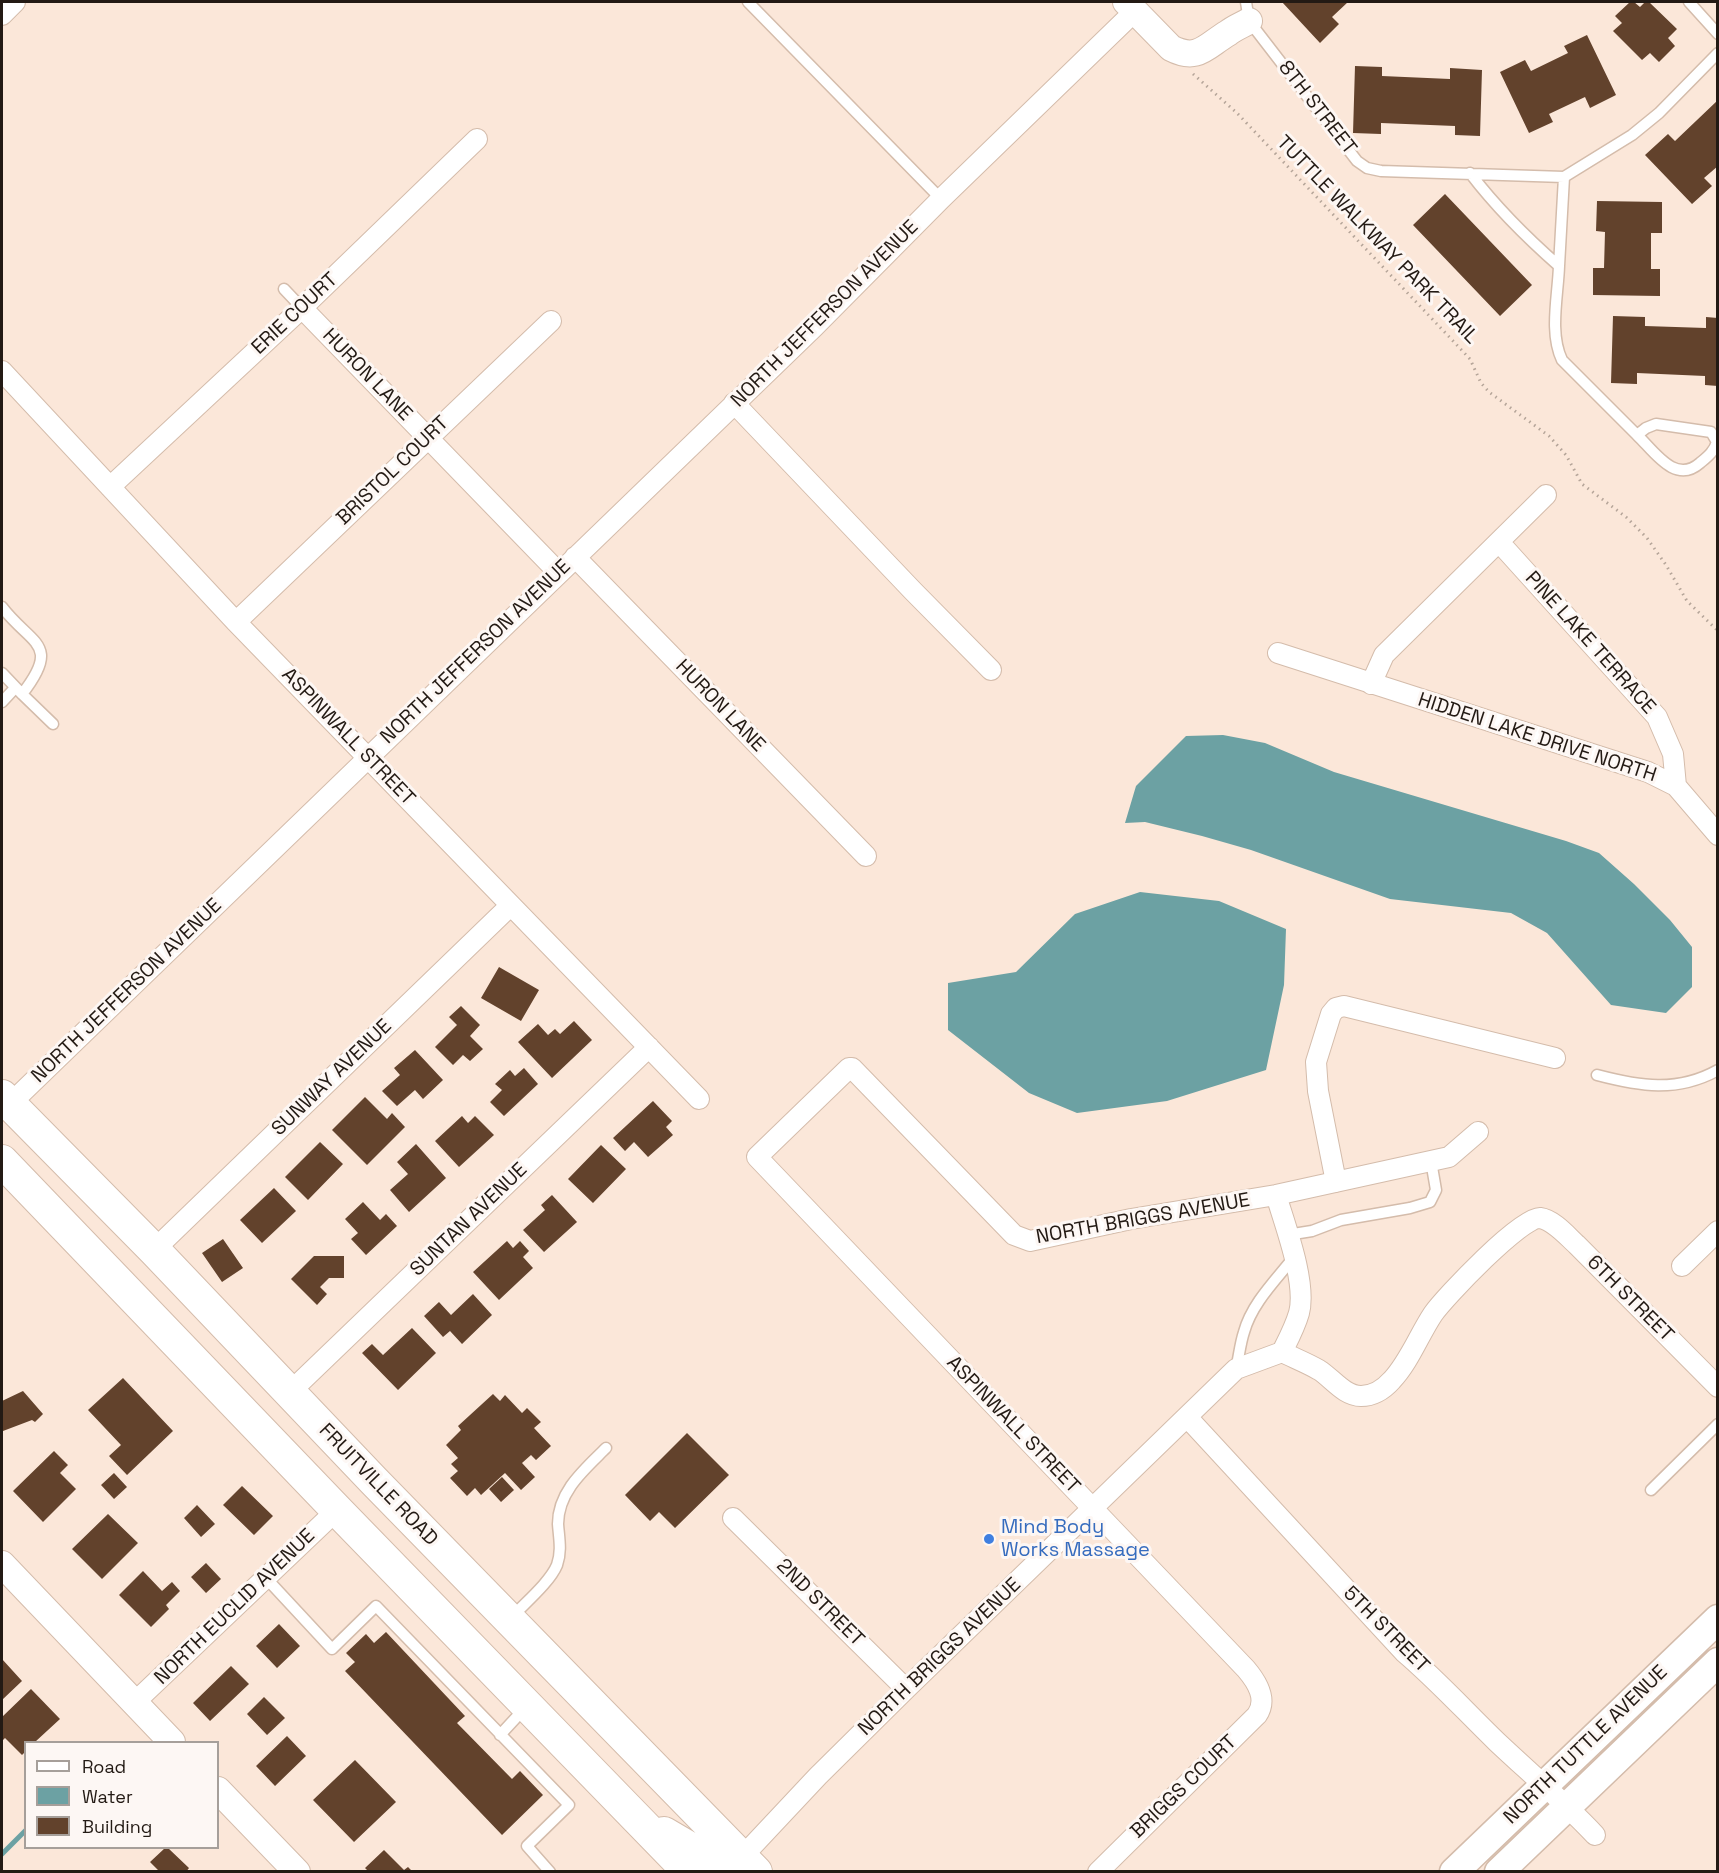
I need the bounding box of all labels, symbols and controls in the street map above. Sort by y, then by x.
street label: 8TH STREET [1273,56,1361,160]
street label: TUTTLE WALKWAY PARK TRAIL [1271,131,1483,349]
street label: NORTH JEFFERSON AVENUE [726,215,924,413]
street label: ERIE COURT [247,268,343,360]
street label: HURON LANE [317,324,417,426]
street label: BRISTOL COURT [332,411,454,531]
street label: NORTH JEFFERSON AVENUE [376,555,576,749]
street label: PINE LAKE TERRACE [1520,567,1660,719]
street label: HURON LANE [670,655,770,757]
street label: ASPINWALL STREET [276,663,420,811]
street label: HIDDEN LAKE DRIVE NORTH [1415,688,1659,788]
street label: NORTH JEFFERSON AVENUE [27,894,227,1088]
street label: SUNWAY AVENUE [267,1015,397,1141]
street label: SUNTAN AVENUE [406,1158,532,1282]
street label: NORTH BRIGGS AVENUE [1034,1188,1252,1250]
street label: 6TH STREET [1582,1251,1678,1347]
street label: ASPINWALL STREET [941,1351,1085,1499]
street label: FRUITVILLE ROAD [314,1419,442,1551]
place label: Mind Body Works Massage [1001,1516,1150,1563]
street label: NORTH EUCLID AVENUE [150,1524,320,1690]
marker: Mind Body Works Massage [982,1532,996,1546]
street label: 2ND STREET [771,1554,869,1652]
street label: NORTH BRIGGS AVENUE [854,1573,1026,1741]
street label: 5TH STREET [1338,1582,1434,1678]
street label: NORTH TUTTLE AVENUE [1499,1661,1673,1829]
street label: BRIGGS COURT [1126,1730,1242,1844]
legend [24,1741,219,1849]
text: Road [82,1755,126,1778]
text: Water [82,1785,133,1808]
text: Building [82,1815,152,1838]

